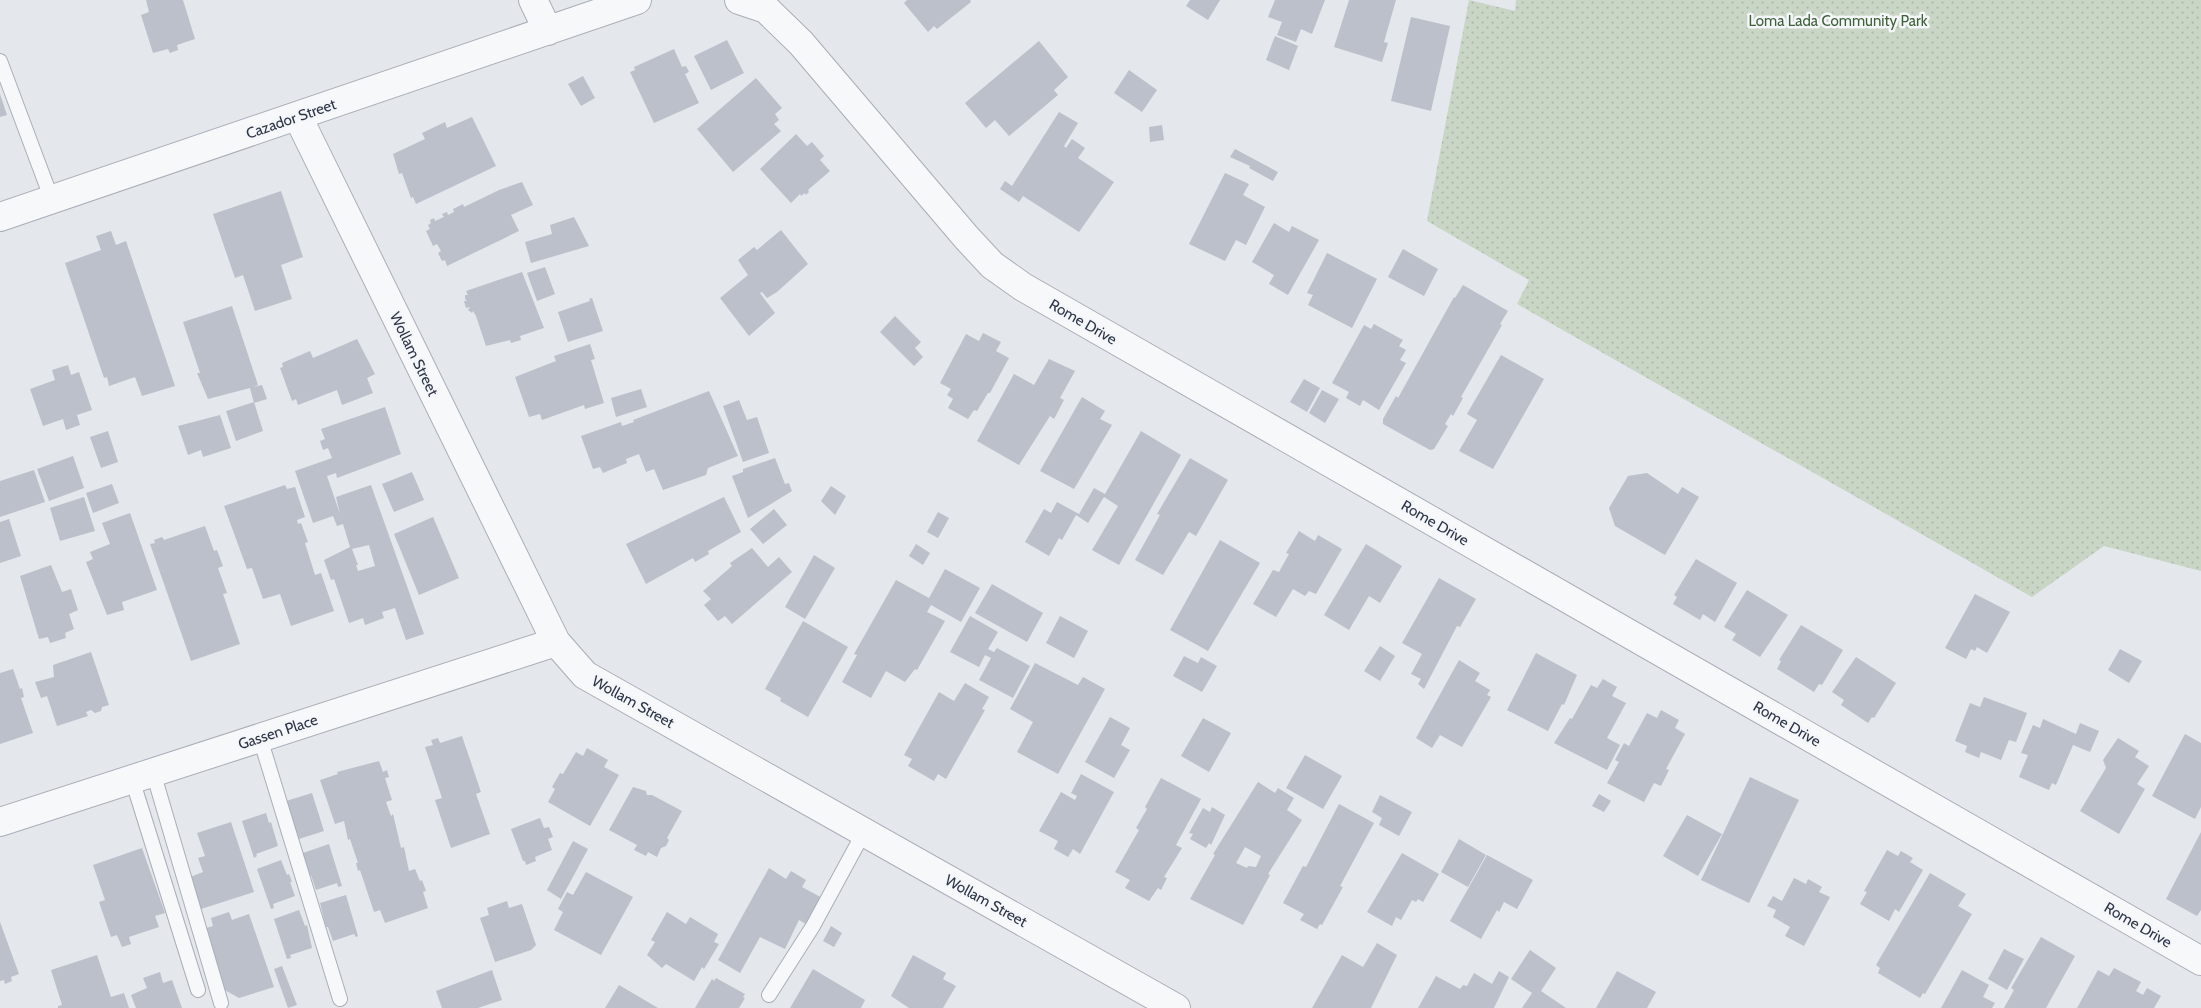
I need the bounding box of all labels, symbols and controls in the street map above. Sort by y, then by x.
park label: Loma Lada Community Park [1748,12,1928,30]
street label: Cazador Street [244,95,338,143]
street label: Rome Drive [1046,295,1120,349]
street label: Wollam Street [386,309,442,399]
street label: Rome Drive [1398,496,1472,550]
street label: Wollam Street [589,672,677,732]
street label: Rome Drive [1750,697,1824,751]
street label: Gassen Place [236,711,320,753]
street label: Wollam Street [942,871,1030,931]
street label: Rome Drive [2101,898,2175,952]

